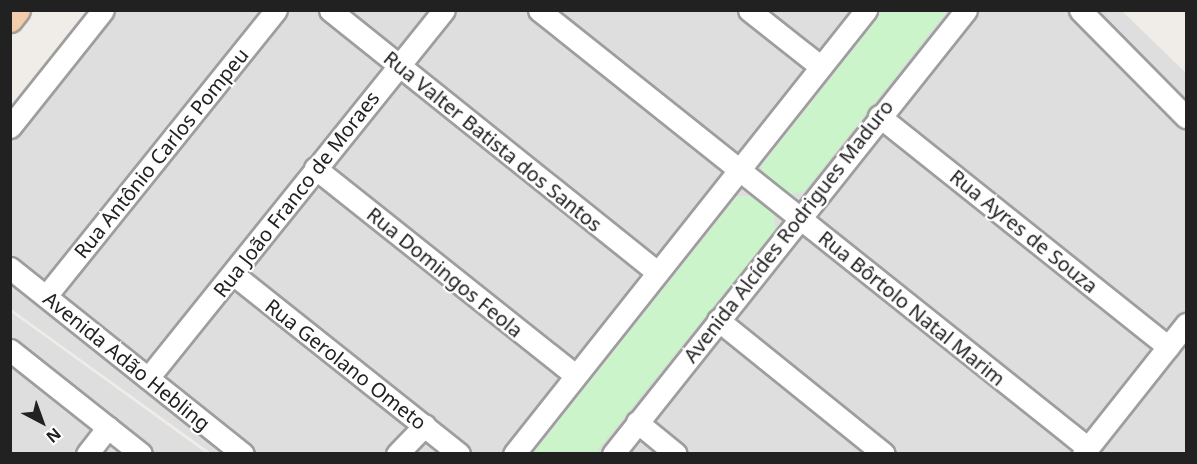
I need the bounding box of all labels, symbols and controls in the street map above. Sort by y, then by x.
street label: Rua Antônio Carlos Pompeu [69,43,253,263]
street label: Rua Valter Batista dos Santos [379,46,607,236]
street label: Rua João Franco de Moraes [208,86,384,302]
street label: Avenida Alcídes Rodrigues Maduro [678,95,898,367]
street label: Rua Ayres de Souza [945,164,1103,298]
street label: Rua Domingos Feola [362,202,528,342]
street label: Rua Bôrtolo Natal Marim [814,225,1010,391]
street label: Avenida Adão Hebling [39,286,215,436]
street label: Rua Gerolano Ometo [261,294,431,434]
north arrow [12,392,72,452]
text: N [42,423,66,448]

